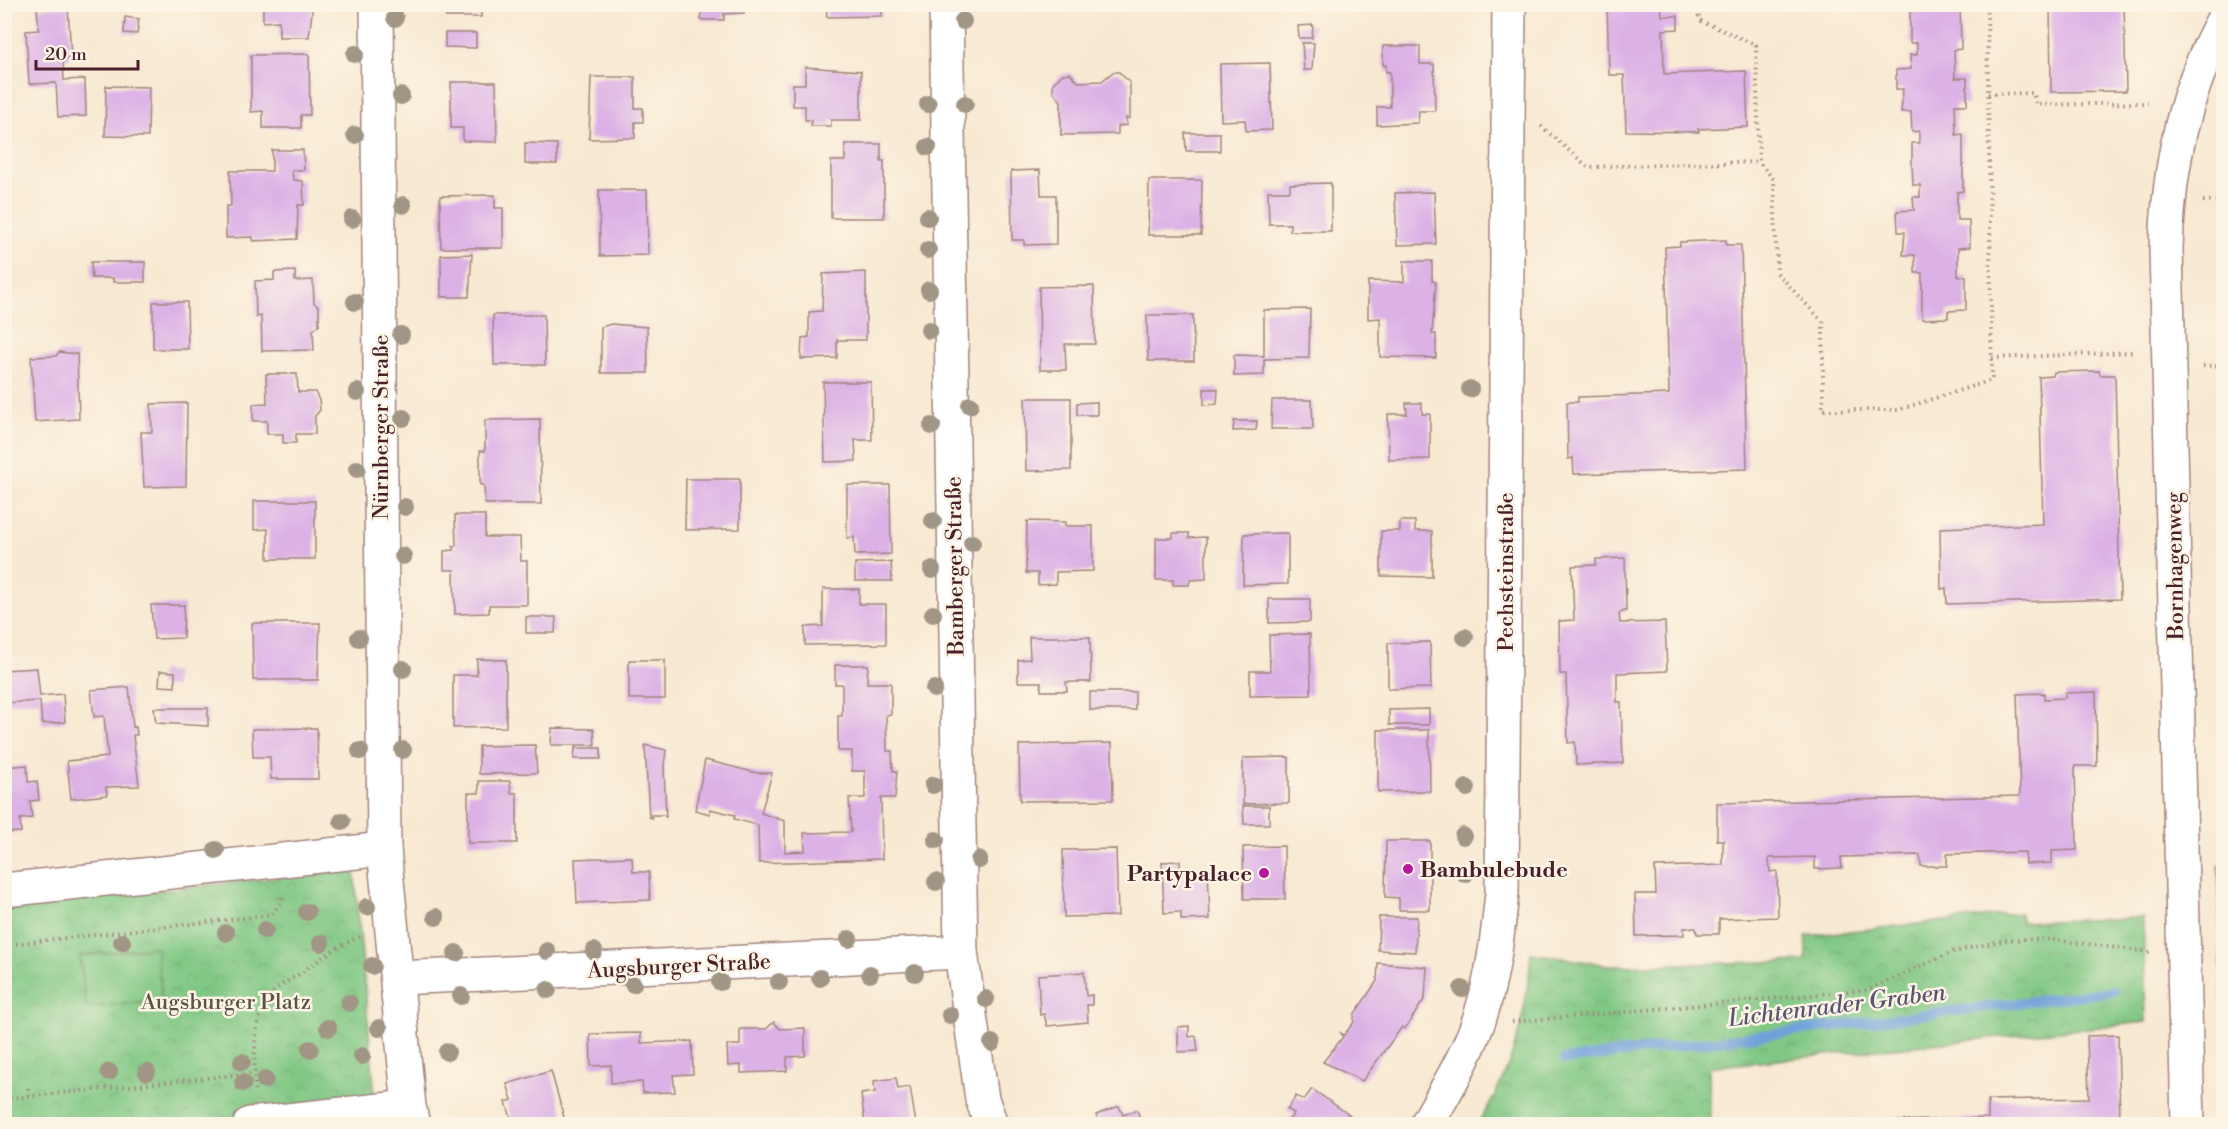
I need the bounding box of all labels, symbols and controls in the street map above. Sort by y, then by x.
scale bar [36,33,138,71]
text: 20 m [45,43,87,66]
street label: Nürnberger Straße [368,334,395,520]
street label: Bamberger Straße [940,476,971,657]
street label: Bornhagenweg [2161,491,2190,641]
street label: Pechsteinstraße [1493,492,1520,652]
place label: Bambulebude [1420,857,1568,884]
place label: Partypalace [1127,861,1252,888]
marker: Bambulebude [1401,862,1415,876]
marker: Partypalace [1257,866,1271,880]
street label: Augsburger Straße [586,948,771,985]
water label: Lichtenrader Graben [1726,978,1948,1034]
park label: Augsburger Platz [140,989,311,1016]

